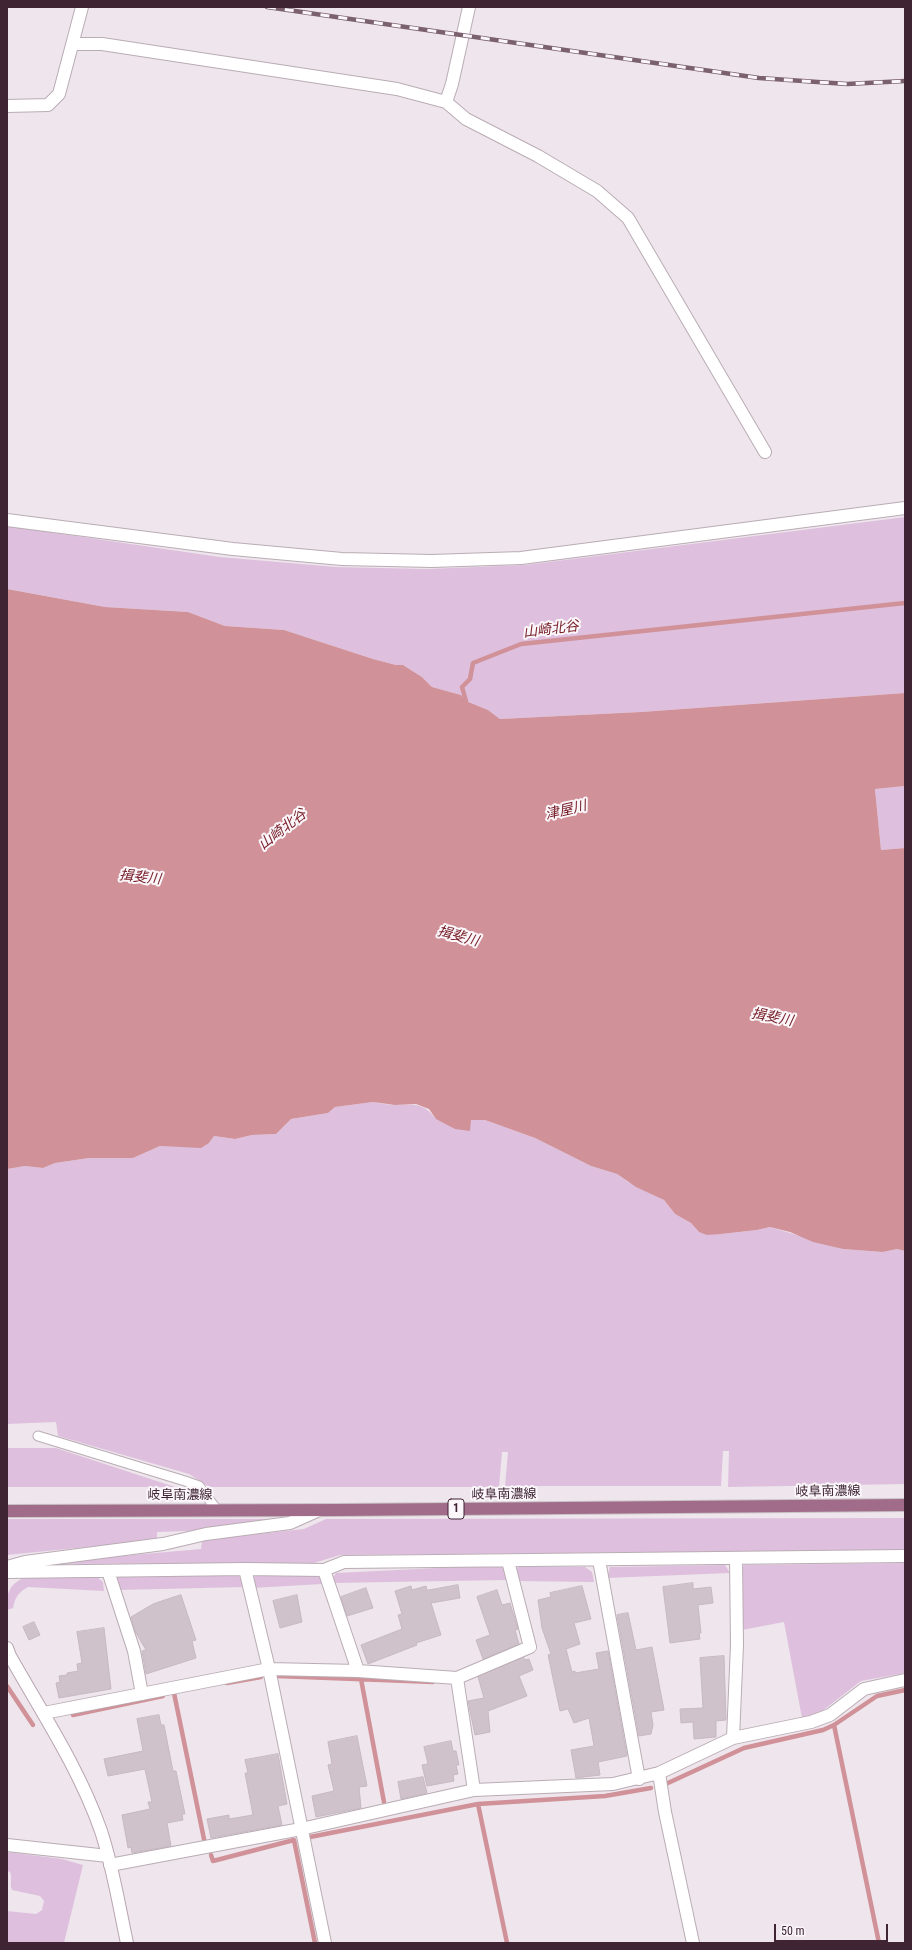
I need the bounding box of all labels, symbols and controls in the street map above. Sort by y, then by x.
water label: 山崎北谷 [522,618,580,642]
water label: 津屋川 [544,798,588,824]
water label: 山崎北谷 [256,806,310,854]
water label: 揖斐川 [118,867,162,889]
water label: 揖斐川 [436,923,480,951]
water label: 揖斐川 [750,1006,794,1030]
street label: 岐阜南濃線 [795,1484,861,1500]
street label: 岐阜南濃線 [471,1487,537,1503]
street label: 岐阜南濃線 [148,1488,212,1504]
road number: 1 [448,1499,464,1519]
scale bar [776,1916,890,1942]
text: 50 m [781,1924,805,1938]

